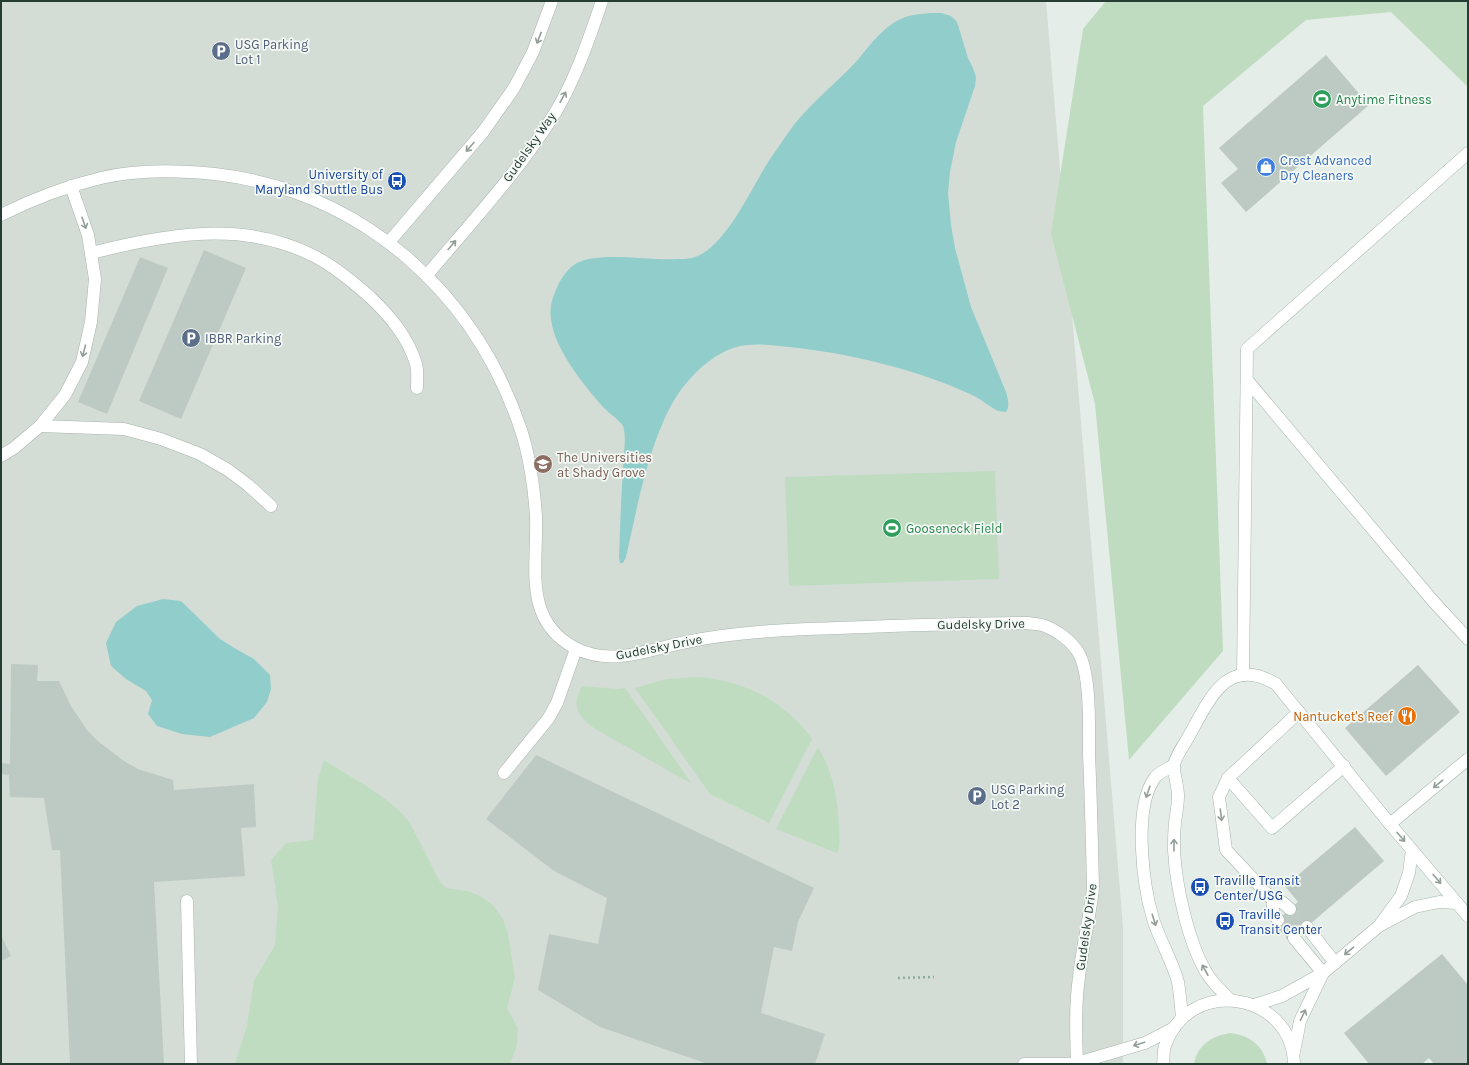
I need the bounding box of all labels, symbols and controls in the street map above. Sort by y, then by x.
one-way arrow [534,31,542,43]
place label: USG Parking Lot 1 [235,37,309,67]
parking icon: USG Parking Lot 1 [210,40,232,62]
sports icon: Anytime Fitness [1311,88,1333,110]
one-way arrow [560,91,567,103]
place label: Anytime Fitness [1336,92,1432,107]
street label: Gudelsky Way [499,109,559,185]
one-way arrow [466,142,475,153]
place label: Crest Advanced Dry Cleaners [1280,153,1372,183]
shop icon: Crest Advanced Dry Cleaners [1255,156,1277,178]
place label: University of Maryland Shuttle Bus [255,167,384,197]
bus stop icon: University of Maryland Shuttle Bus [386,170,408,192]
one-way arrow [81,217,88,230]
one-way arrow [447,241,456,251]
parking icon: IBBR Parking [180,327,202,349]
place label: IBBR Parking [205,331,282,346]
one-way arrow [80,344,88,357]
place label: The Universities at Shady Grove [557,450,652,480]
school or university icon: The Universities at Shady Grove [532,453,554,475]
sports icon: Gooseneck Field [881,517,903,539]
place label: Gooseneck Field [906,521,1002,536]
street label: Gudelsky Drive [937,616,1025,632]
street label: Gudelsky Drive [615,631,704,663]
restaurant icon: Nantucket's Reef [1396,705,1418,727]
place label: Nantucket's Reef [1293,709,1394,724]
one-way arrow [1433,780,1443,789]
place label: USG Parking Lot 2 [991,782,1065,812]
parking icon: USG Parking Lot 2 [966,785,988,807]
one-way arrow [1144,786,1152,798]
one-way arrow [1218,808,1225,821]
one-way arrow [1397,831,1406,842]
one-way arrow [1170,839,1178,852]
place label: Traville Transit Center/USG [1214,873,1300,903]
one-way arrow [1433,874,1442,885]
bus stop icon: Traville Transit Center/USG [1189,876,1211,898]
street label: Gudelsky Drive [1072,882,1100,971]
place label: Traville Transit Center [1239,907,1322,937]
bus stop icon: Traville Transit Center [1214,910,1236,932]
one-way arrow [1151,913,1158,926]
one-way arrow [1344,947,1355,956]
one-way arrow [1201,964,1209,976]
one-way arrow [1300,1010,1307,1022]
one-way arrow [1133,1041,1146,1048]

